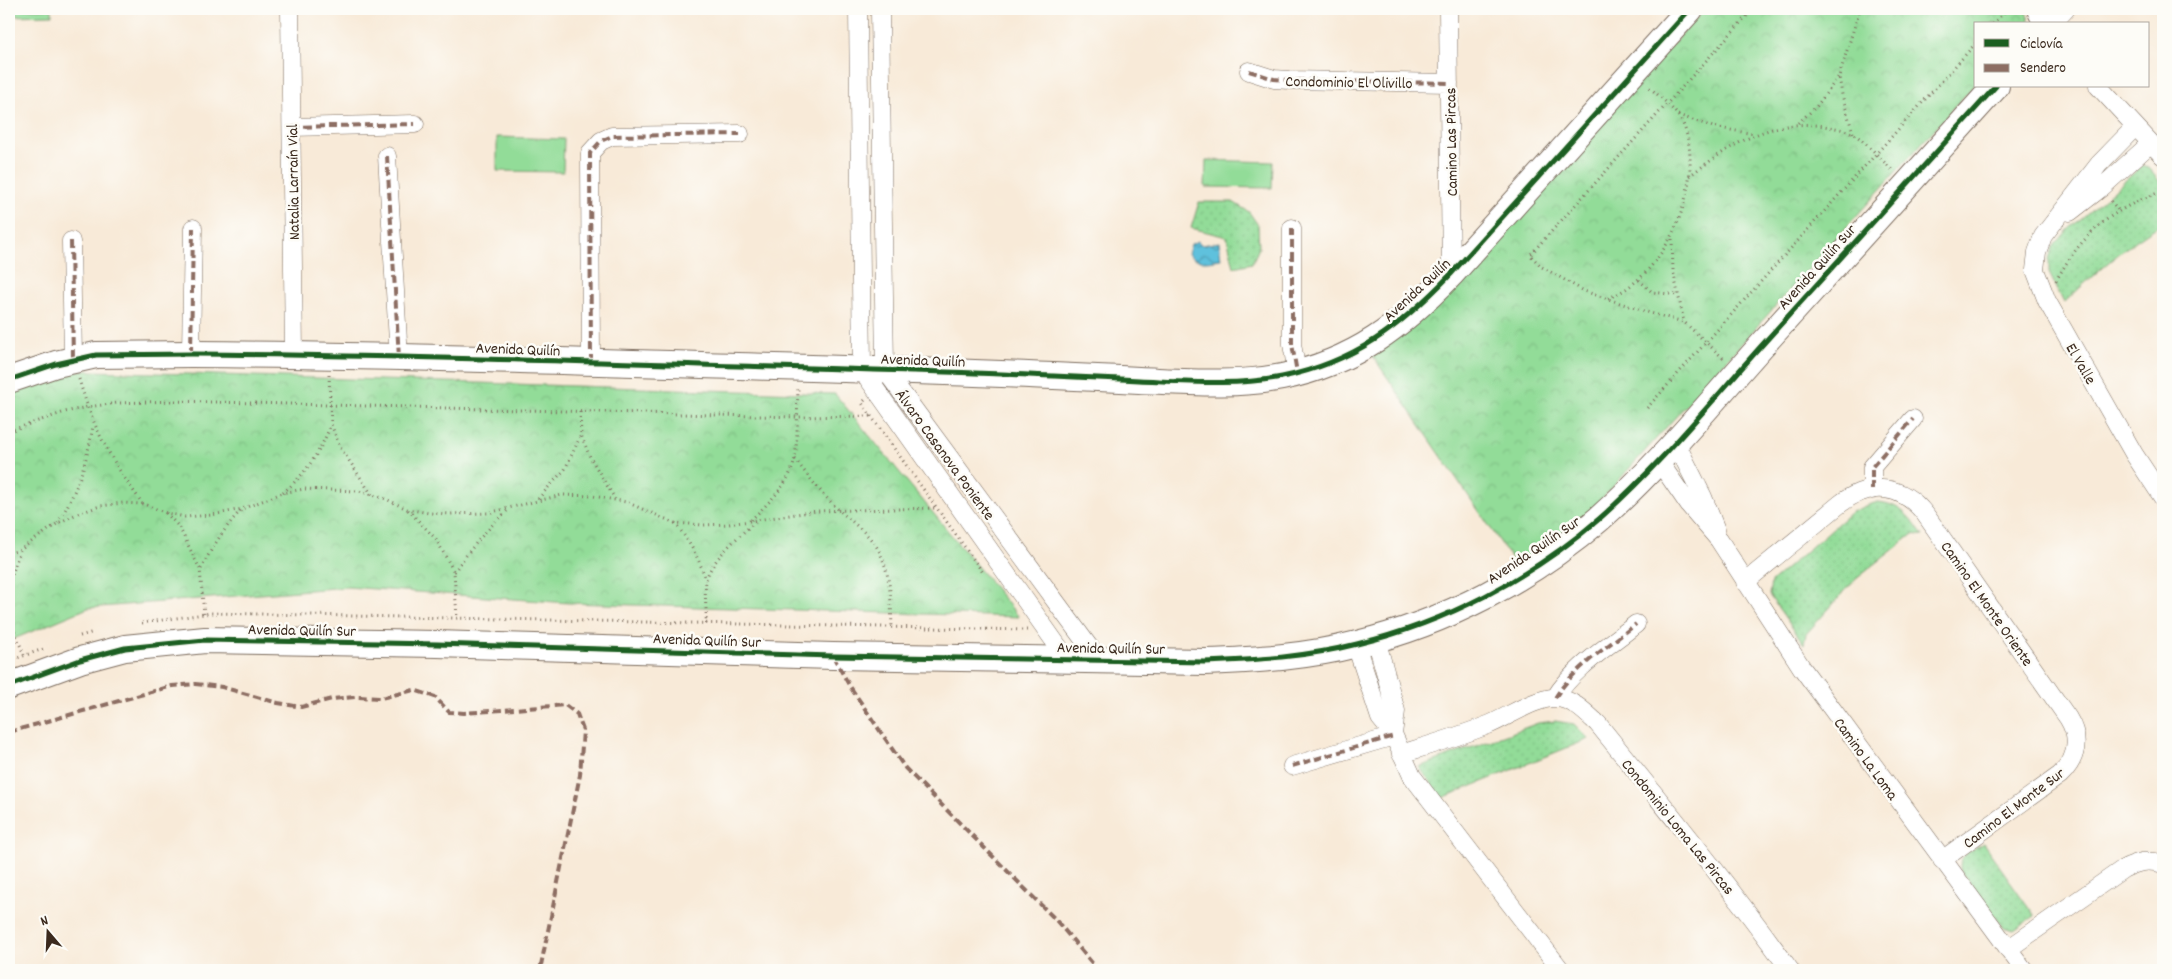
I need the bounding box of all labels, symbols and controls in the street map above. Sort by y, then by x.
legend [1974,22,2150,88]
text: Ciclovía [2020,34,2063,56]
text: Sendero [2020,58,2066,80]
street label: Condominio El Olivillo [1285,71,1413,96]
street label: Camino Las Pircas [1440,87,1465,197]
street label: Natalia Larraín Vial [282,124,307,240]
street label: Avenida Quilín Sur [1773,220,1863,316]
street label: Avenida Quilín [1379,254,1457,328]
street label: Avenida Quilín [475,338,561,363]
street label: El Valle [2059,339,2101,389]
street label: Avenida Quilín [880,349,966,374]
street label: Álvaro Casanova Poniente [889,385,999,526]
street label: Avenida Quilín Sur [1483,511,1586,591]
street label: Camino El Monte Oriente [1934,537,2038,672]
street label: Avenida Quilín Sur [248,619,356,644]
street label: Avenida Quilín Sur [652,628,761,655]
street label: Avenida Quilín Sur [1057,637,1165,662]
street label: Camino La Loma [1827,713,1903,806]
street label: Condominio Loma Las Pircas [1615,755,1739,901]
street label: Camino El Monte Sur [1959,763,2070,855]
north arrow [22,906,72,956]
text: N [38,911,51,932]

